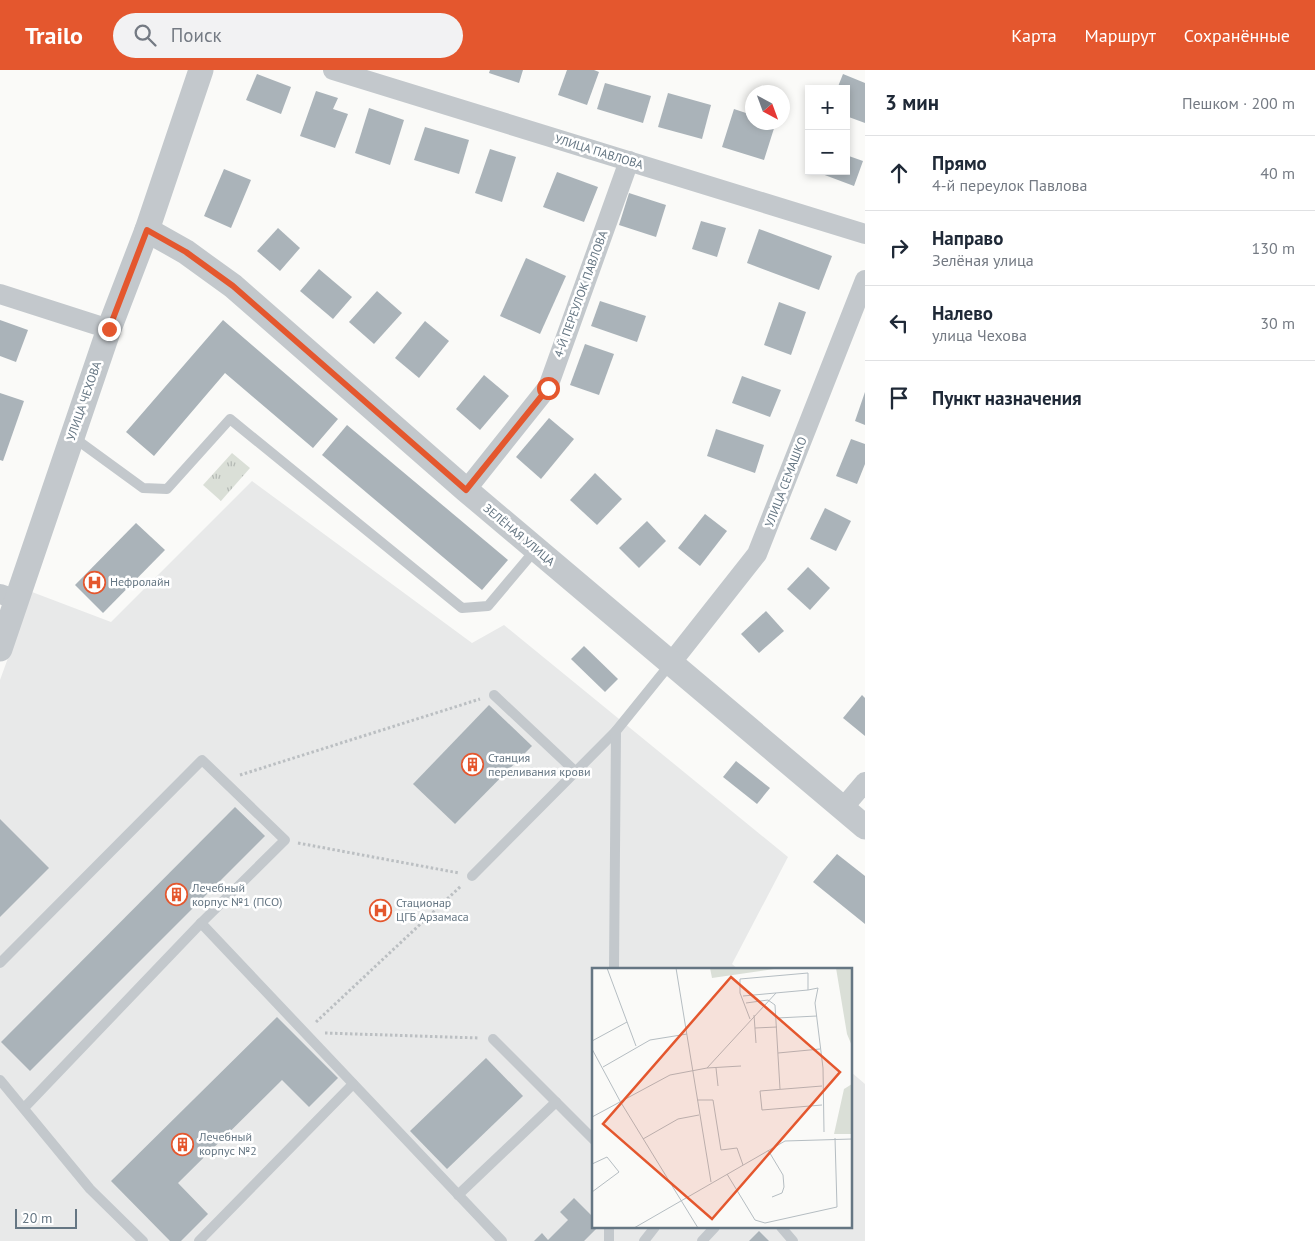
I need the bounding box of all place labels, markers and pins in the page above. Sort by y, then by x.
hospital icon: Нефролайн [82,570,106,594]
place label: Нефролайн [110,574,170,589]
place label: Станция переливания крови [488,750,591,779]
building icon: Станция переливания крови [460,753,484,777]
place label: Лечебный корпус №1 (ПСО) [191,880,282,909]
building icon: Лечебный корпус №1 (ПСО) [164,883,188,907]
place label: Стационар ЦГБ Арзамаса [396,895,469,924]
hospital icon: Стационар ЦГБ Арзамаса [368,898,392,922]
place label: Лечебный корпус №2 [198,1129,257,1158]
building icon: Лечебный корпус №2 [171,1132,195,1156]

